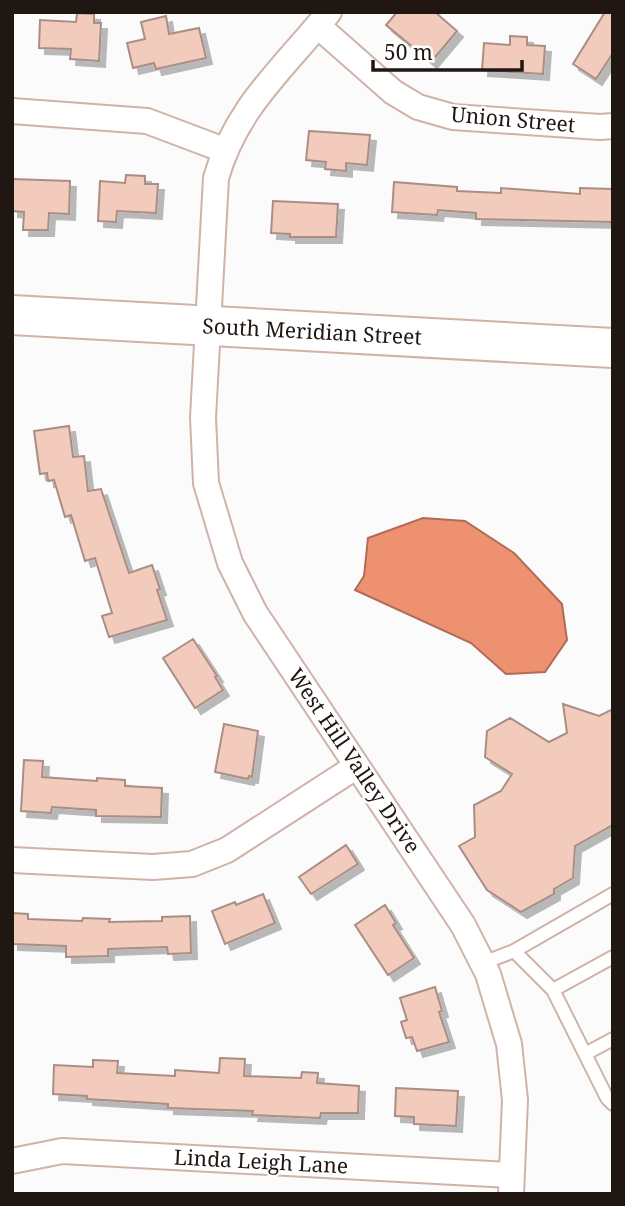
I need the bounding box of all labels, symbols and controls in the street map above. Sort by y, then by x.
scale bar [373,28,522,72]
text: 50 m [384,38,433,66]
street label: Union Street [450,100,577,138]
street label: South Meridian Street [202,311,422,351]
street label: West Hill Valley Drive [282,662,427,859]
street label: Linda Leigh Lane [173,1142,349,1180]

